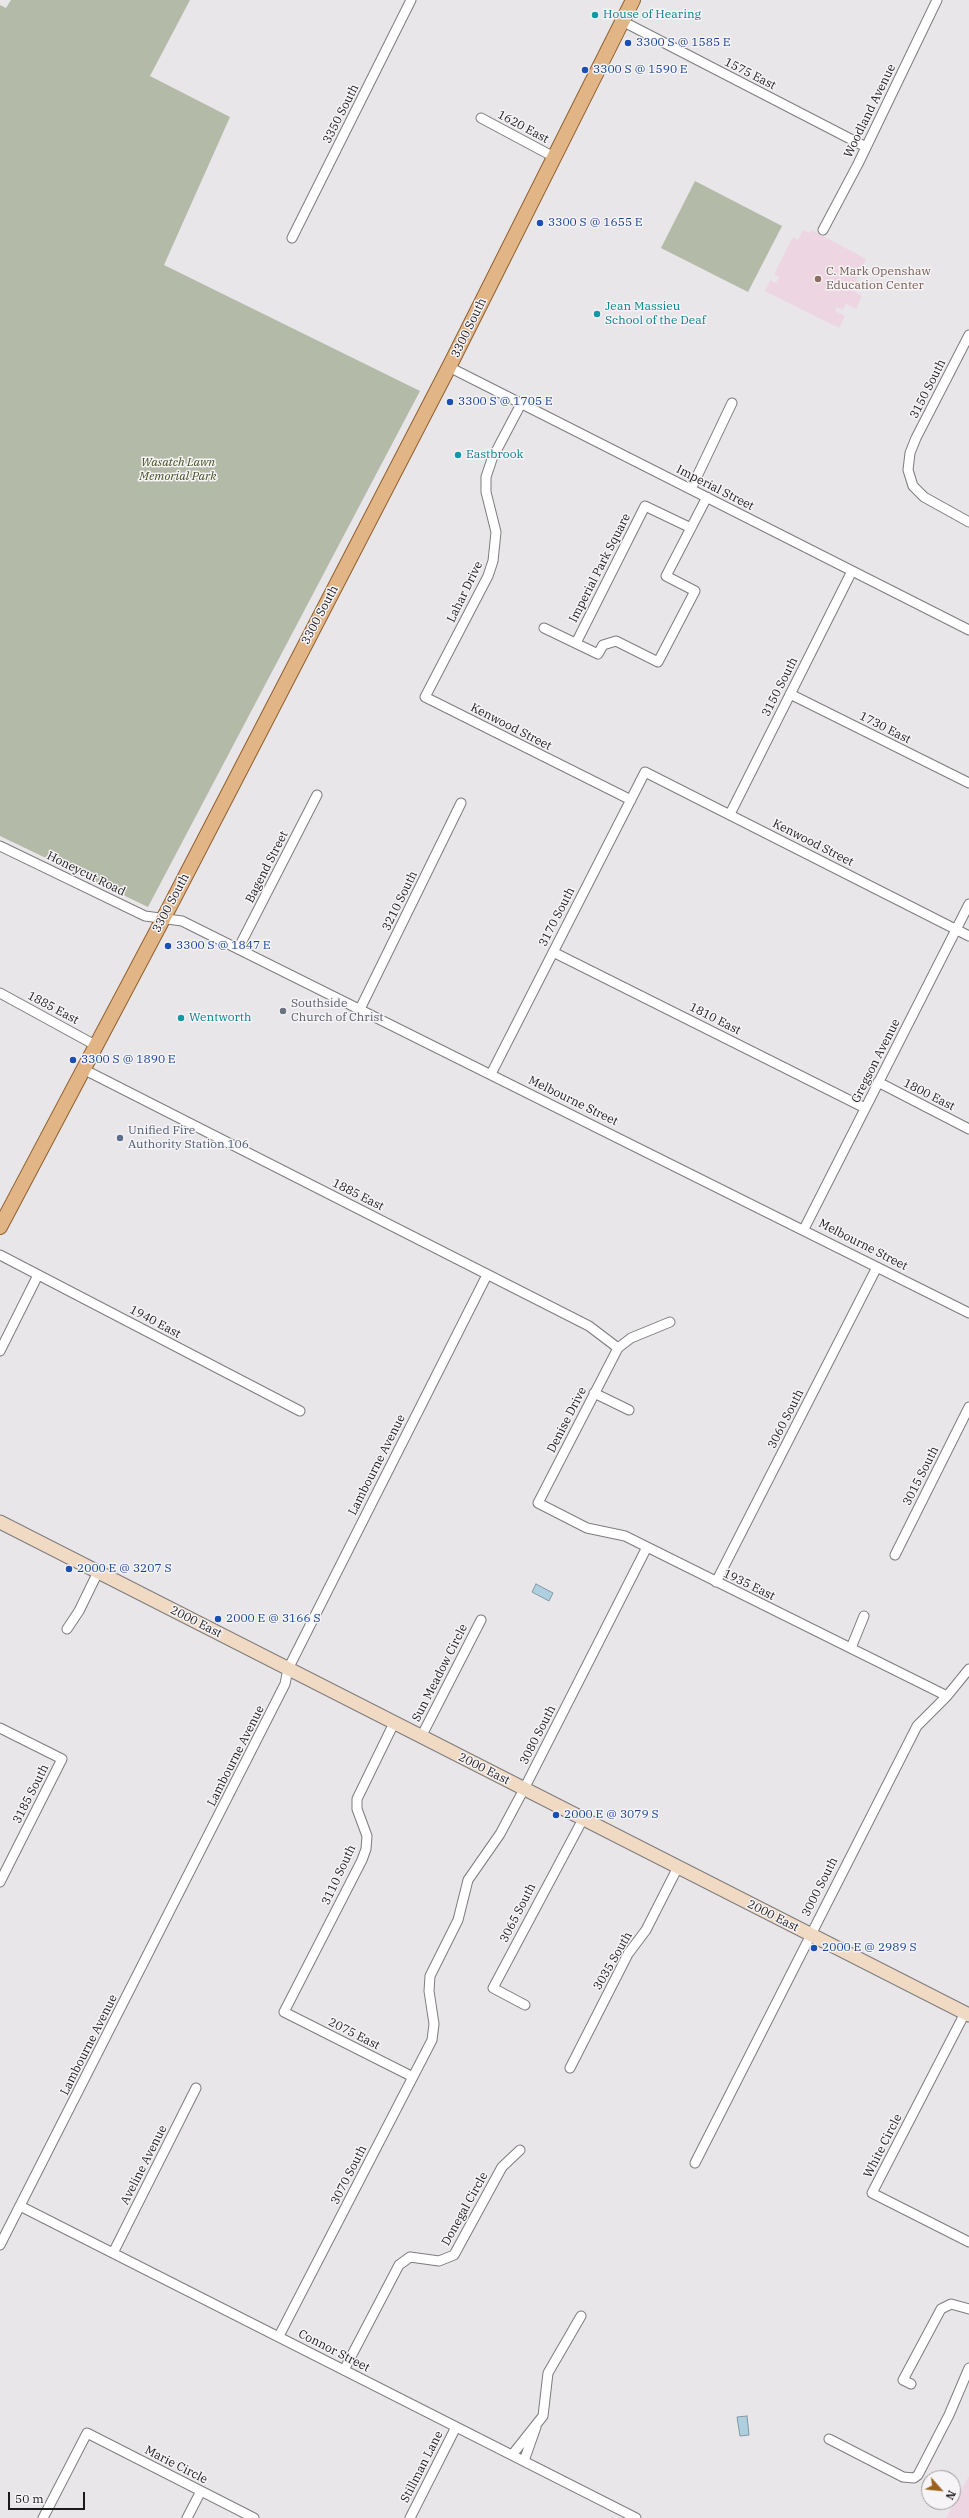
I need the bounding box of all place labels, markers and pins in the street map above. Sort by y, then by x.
place label: House of Hearing [603,8,701,22]
marker: House of Hearing [590,10,600,20]
place label: 3300 S @ 1585 E [636,36,731,50]
marker: 3300 S @ 1585 E [623,38,633,48]
place label: 3300 S @ 1590 E [593,63,688,77]
marker: 3300 S @ 1590 E [580,65,590,75]
place label: 3300 S @ 1655 E [548,216,643,230]
marker: 3300 S @ 1655 E [535,218,545,228]
place label: C. Mark Openshaw Education Center [826,265,931,293]
marker: C. Mark Openshaw Education Center [813,274,823,284]
place label: Jean Massieu School of the Deaf [605,300,706,328]
marker: Jean Massieu School of the Deaf [592,309,602,319]
place label: 3300 S @ 1705 E [458,395,553,409]
marker: 3300 S @ 1705 E [445,397,455,407]
place label: Eastbrook [466,448,523,462]
marker: Eastbrook [453,450,463,460]
place label: 3300 S @ 1847 E [176,939,271,953]
marker: 3300 S @ 1847 E [163,941,173,951]
place label: Southside Church of Christ [291,997,383,1025]
marker: Southside Church of Christ [278,1006,288,1016]
place label: Wentworth [189,1011,252,1025]
marker: Wentworth [176,1013,186,1023]
place label: 3300 S @ 1890 E [81,1053,176,1067]
marker: 3300 S @ 1890 E [68,1055,78,1065]
place label: Unified Fire Authority Station 106 [128,1124,249,1152]
marker: Unified Fire Authority Station 106 [115,1133,125,1143]
place label: 2000 E @ 3207 S [77,1562,172,1576]
marker: 2000 E @ 3207 S [64,1564,74,1574]
place label: 2000 E @ 3166 S [226,1612,321,1626]
marker: 2000 E @ 3166 S [213,1614,223,1624]
place label: 2000 E @ 3079 S [564,1808,659,1822]
marker: 2000 E @ 3079 S [551,1810,561,1820]
place label: 2000 E @ 2989 S [822,1941,917,1955]
marker: 2000 E @ 2989 S [809,1943,819,1953]

